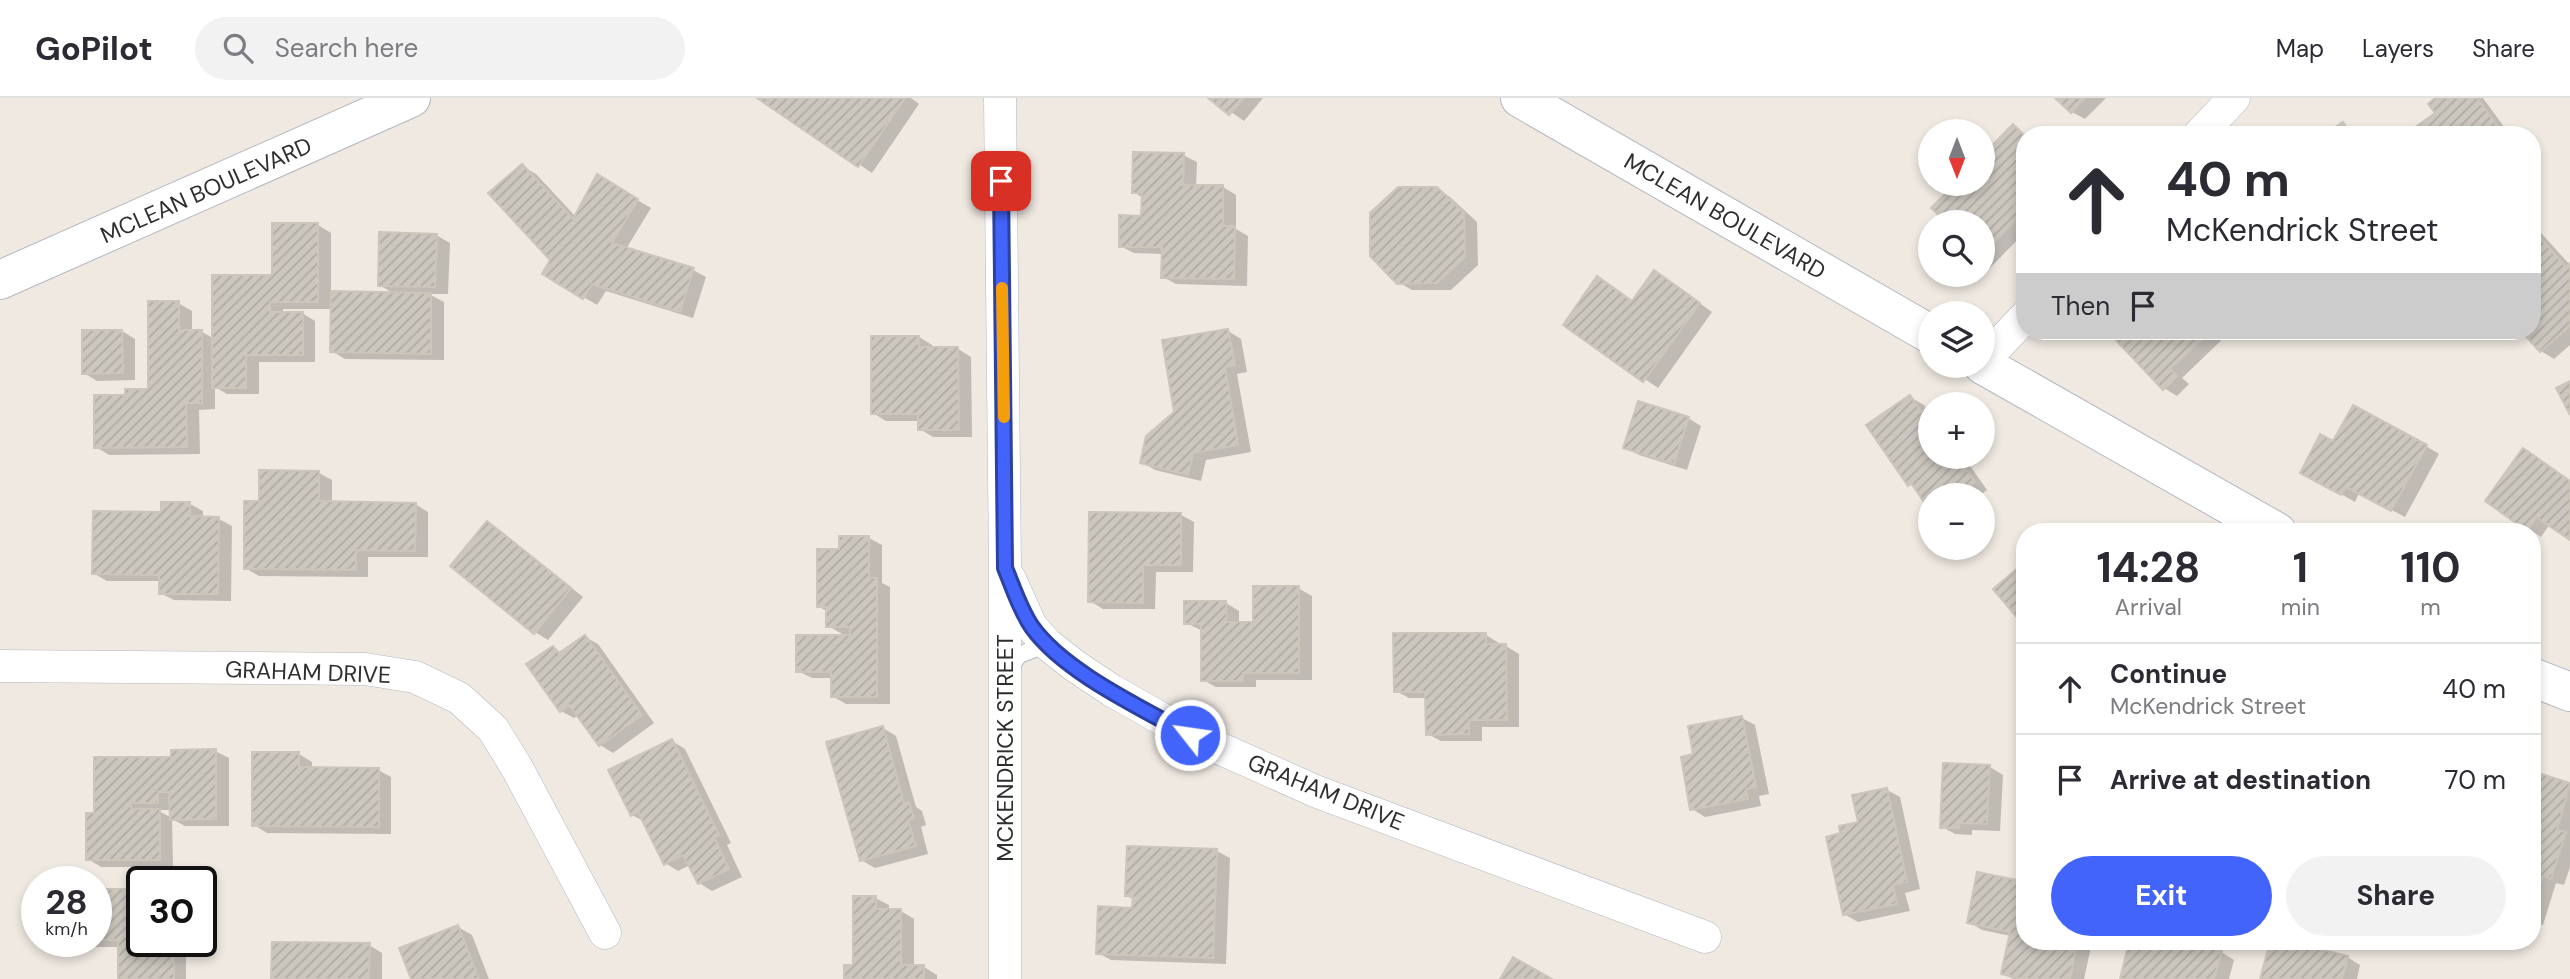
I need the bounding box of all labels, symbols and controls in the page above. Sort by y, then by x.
search box [195,17,685,80]
text: GoPilot [35,27,153,70]
icon: search [219,29,257,67]
text: Search here [275,31,418,65]
text: Map [2276,33,2324,64]
text: Layers [2362,33,2434,64]
text: Share [2472,33,2535,64]
north arrow [1918,119,1995,196]
map controls [1918,119,1995,560]
street label: MCLEAN BOULEVARD [96,130,316,250]
street label: MCLEAN BOULEVARD [1619,146,1831,286]
text: 40 m [2166,147,2290,211]
pin [971,151,1031,211]
icon: ahead [2051,154,2142,245]
icon: arrive [982,162,1020,200]
text: McKendrick Street [2166,209,2439,251]
button: search [1918,210,1995,287]
icon: arrive [2124,287,2162,325]
text: Then [2051,289,2110,323]
button: layers [1918,301,1995,378]
button: + [1918,392,1995,469]
button: − [1918,483,1995,560]
text: 14:28 [2096,540,2200,595]
text: 1 [2293,540,2308,595]
text: 110 [2400,540,2461,595]
text: Arrival [2115,592,2182,622]
text: min [2281,592,2320,622]
text: m [2420,592,2441,622]
street label: MCKENDRICK STREET [990,634,1020,862]
street label: GRAHAM DRIVE [225,654,391,690]
text: Continue [2110,657,2227,691]
icon: ahead [2051,670,2089,708]
text: 40 m [2442,672,2506,706]
text: McKendrick Street [2110,691,2306,721]
position arrow [1153,698,1227,772]
street label: GRAHAM DRIVE [1243,747,1409,837]
icon: arrive [2051,761,2089,799]
text: Arrive at destination [2110,763,2371,797]
text: 70 m [2445,763,2506,797]
button: Exit [2051,856,2272,936]
button: Share [2286,856,2506,936]
speed limit sign: 30 [126,866,217,957]
text: 28 [45,879,88,925]
text: km/h [45,917,88,941]

